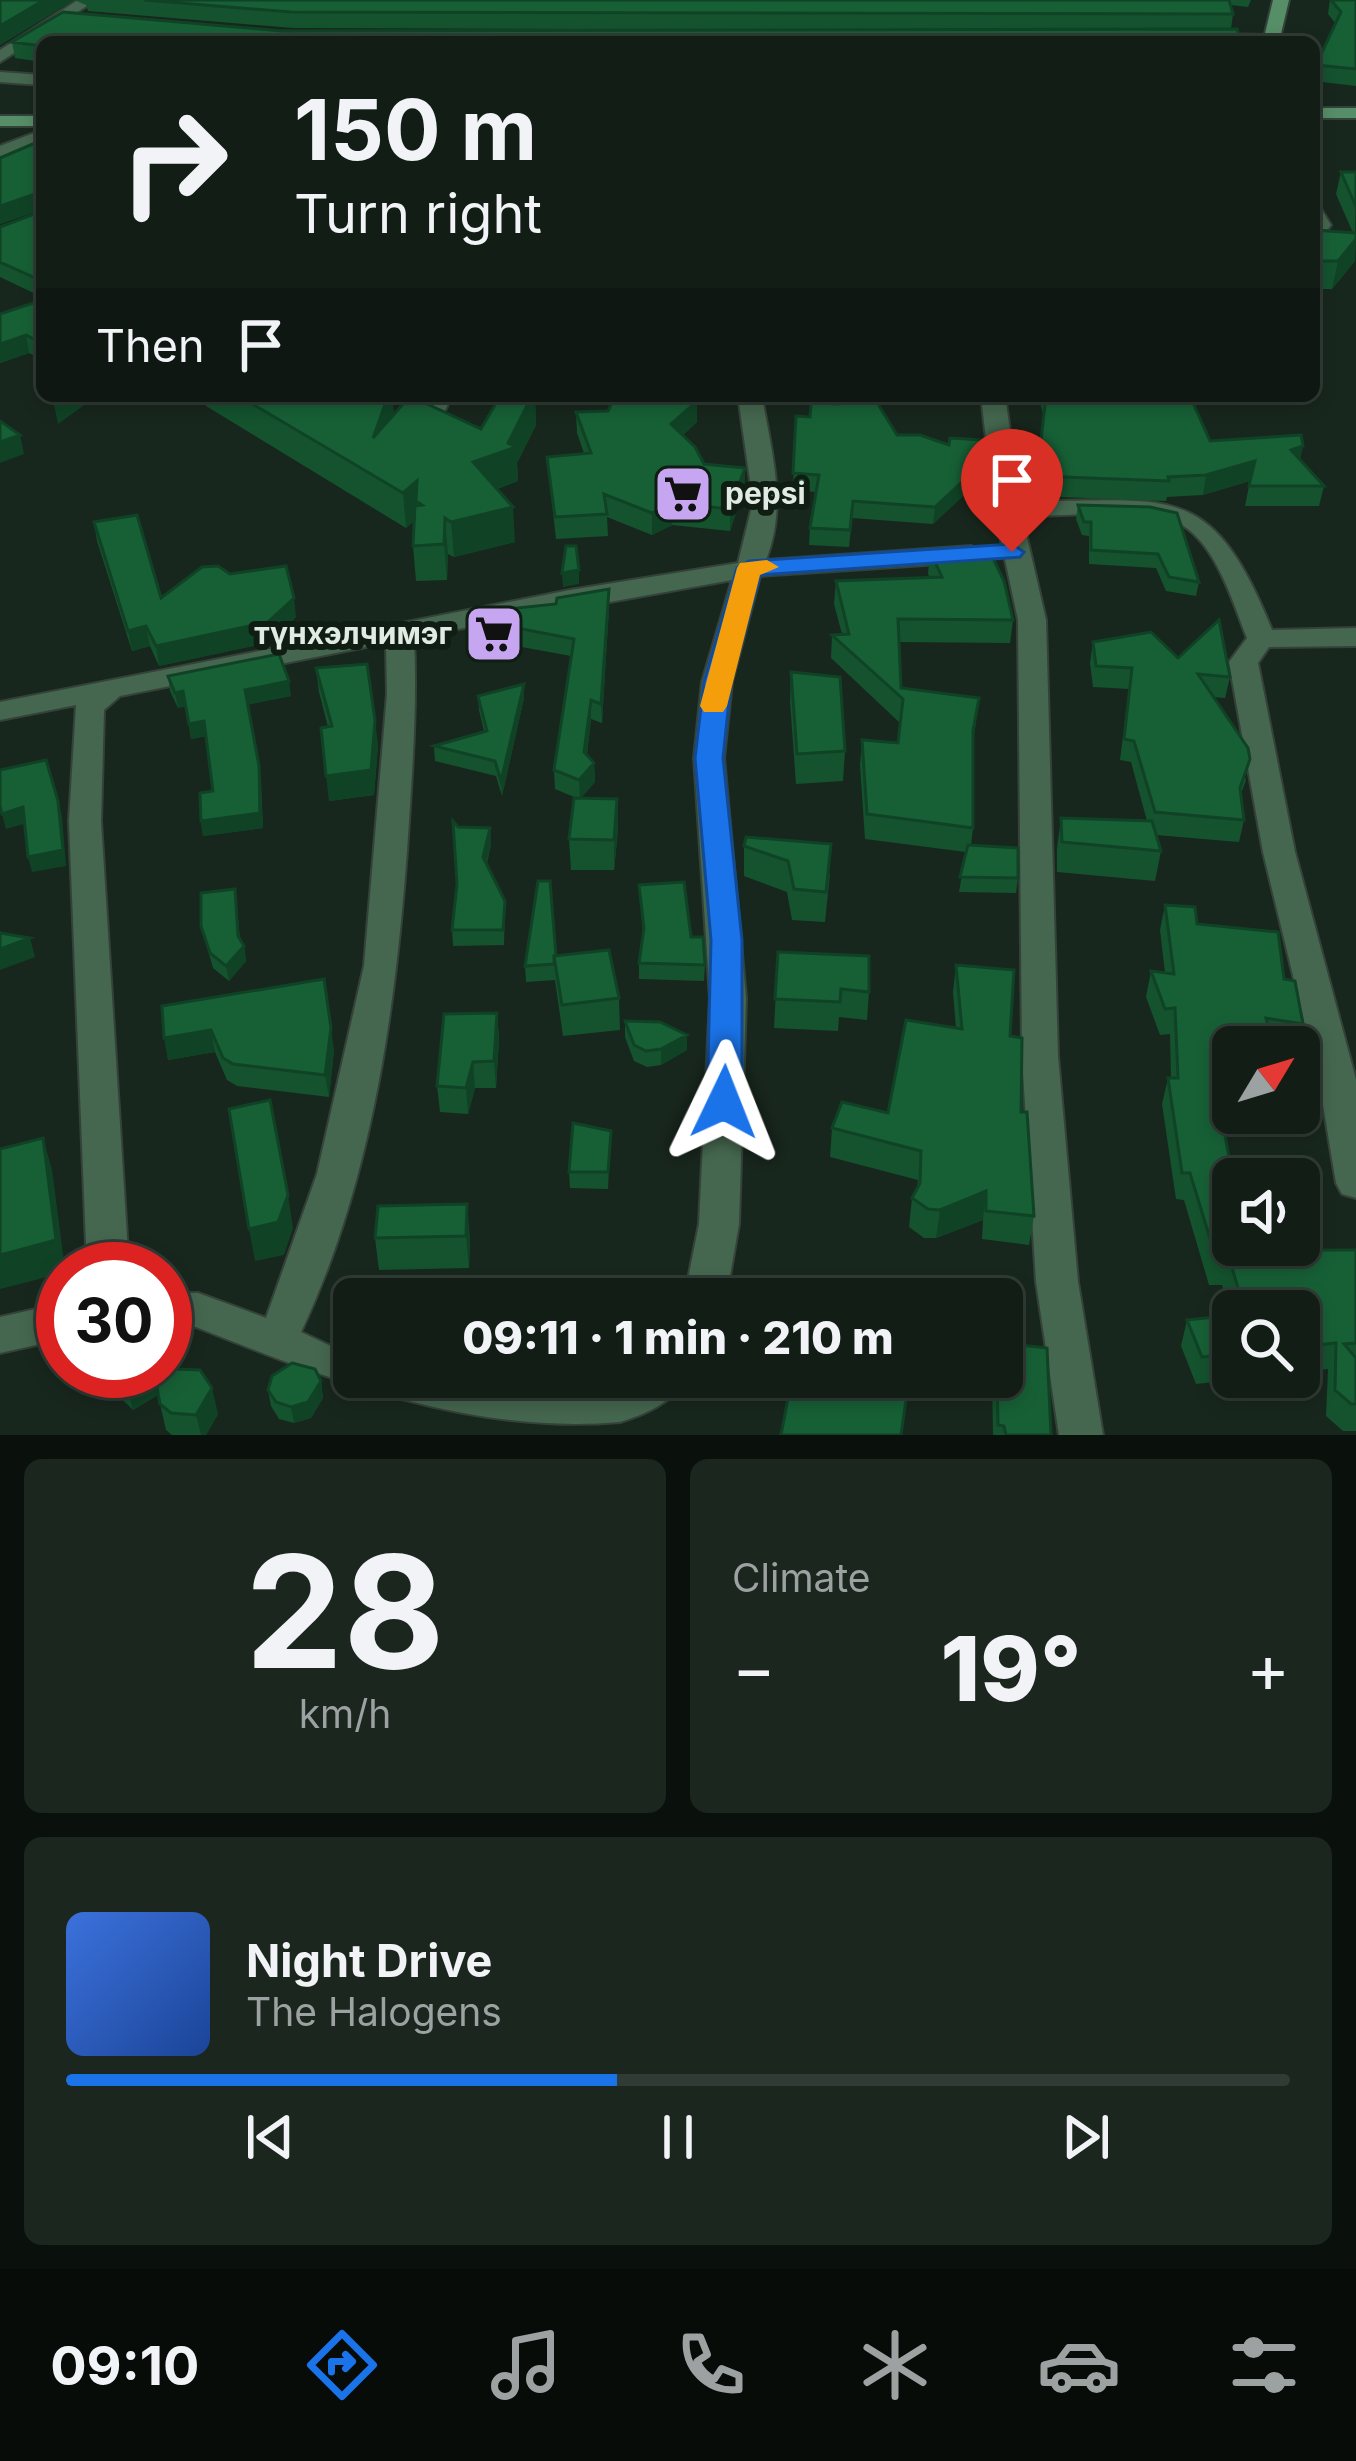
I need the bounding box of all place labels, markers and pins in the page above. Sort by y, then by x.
pin [961,429,1063,552]
supermarket icon: pepsi [652,463,714,525]
place label: pepsi [725,475,806,511]
supermarket icon: түнхэлчимэг [463,603,525,665]
place label: түнхэлчимэг [254,615,452,651]

